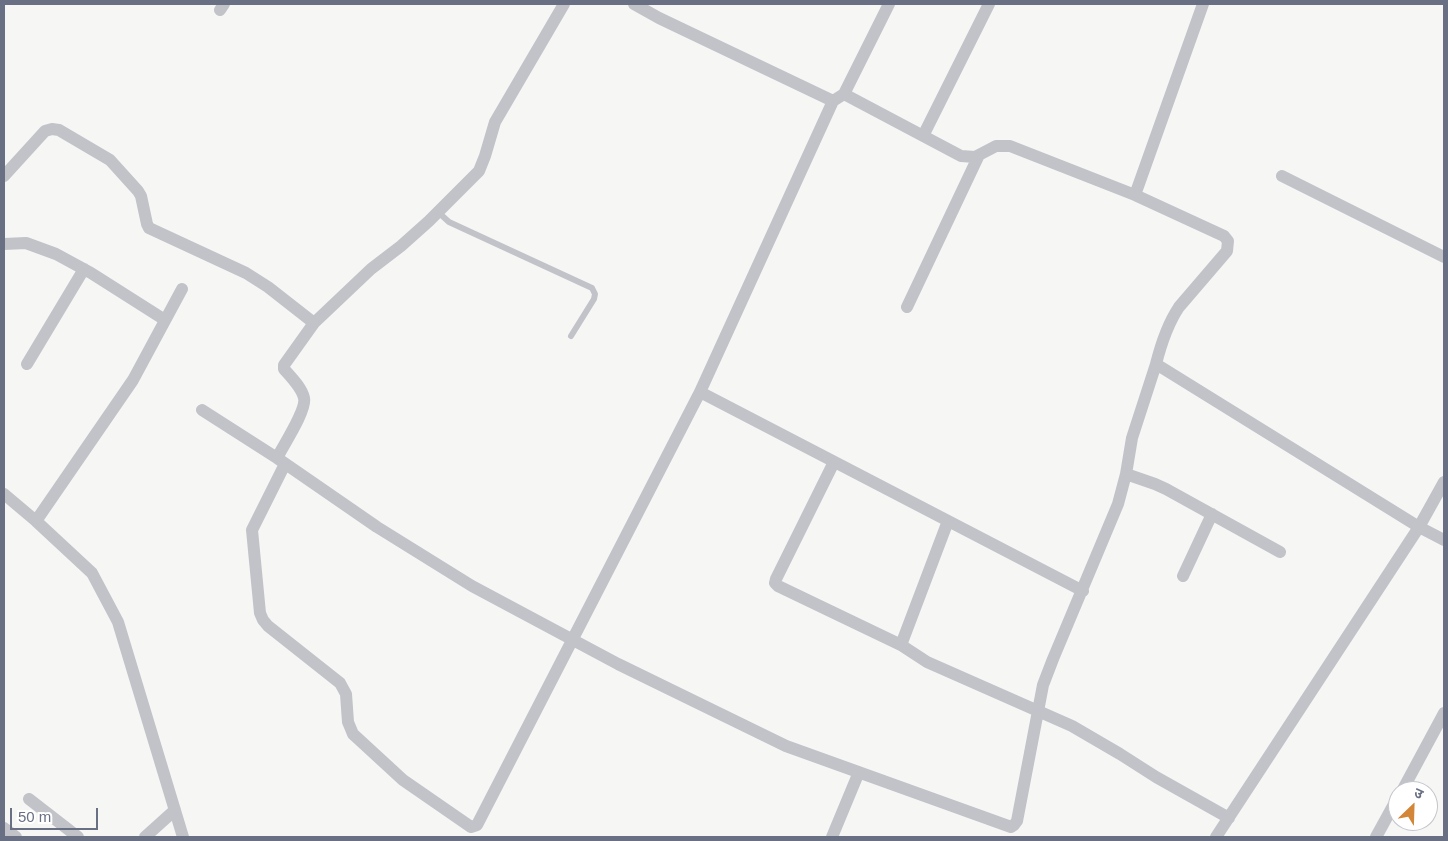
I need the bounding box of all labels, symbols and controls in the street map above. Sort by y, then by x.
north arrow [1388,781,1438,831]
text: उ [1412,784,1426,802]
scale bar [12,798,100,830]
text: 50 m [18,808,51,825]

